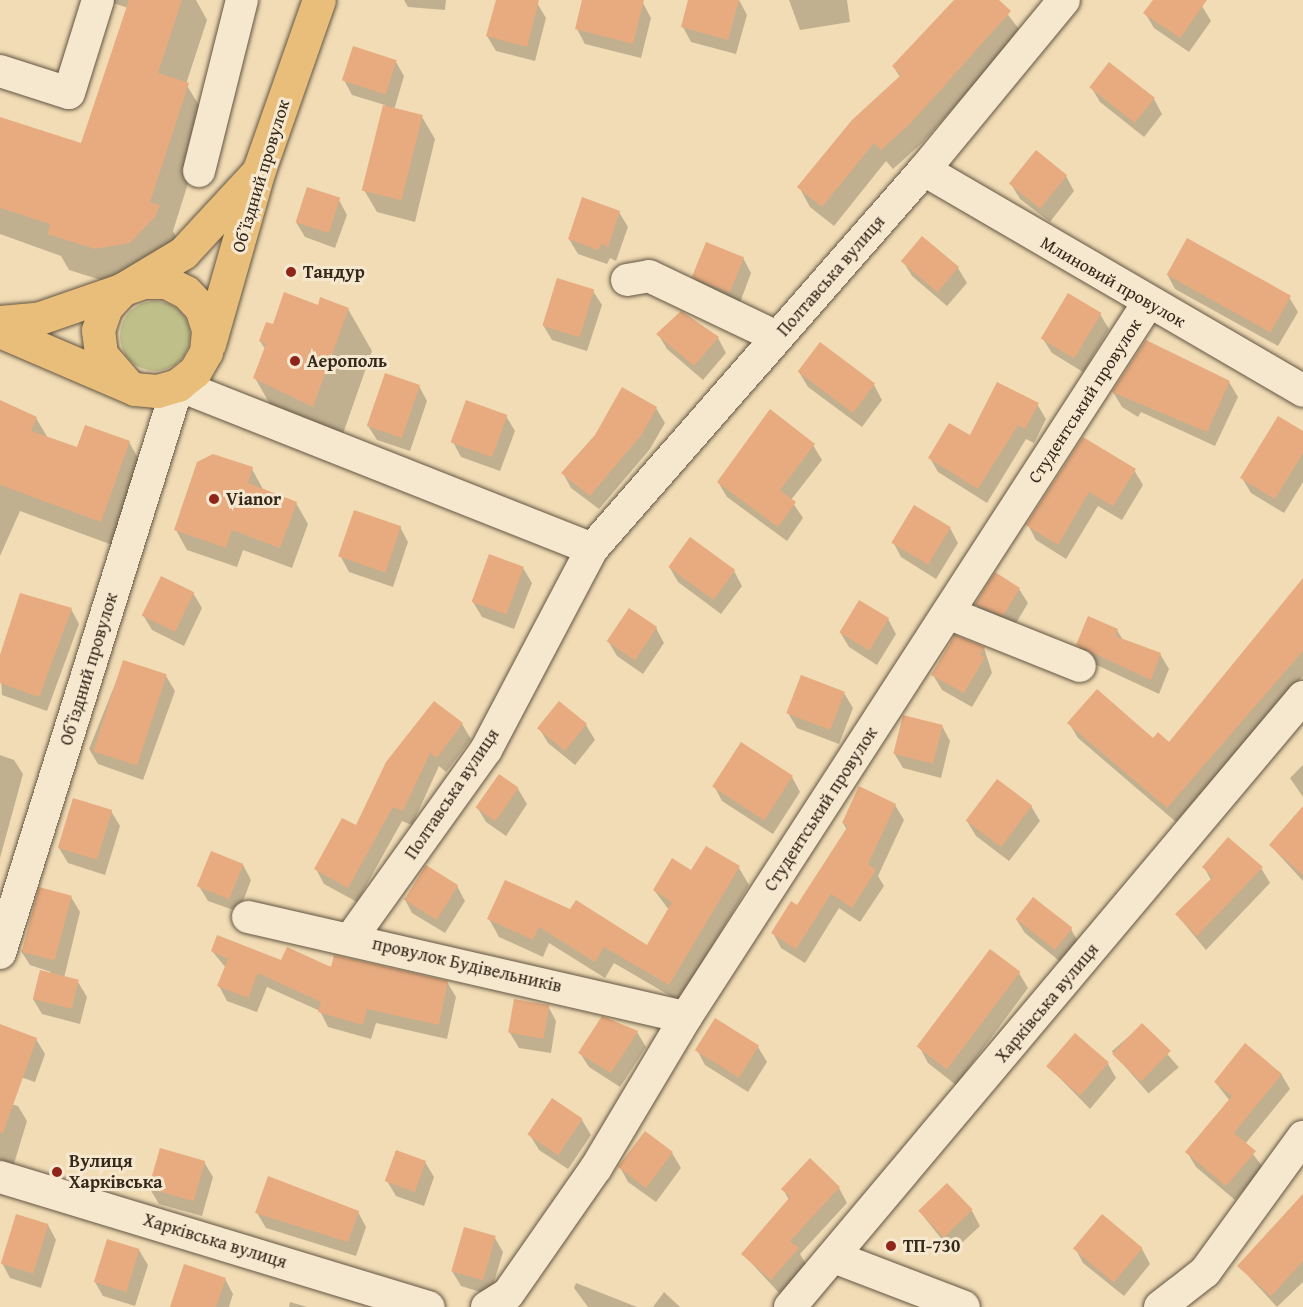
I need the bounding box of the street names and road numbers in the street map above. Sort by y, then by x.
street label: Обʼїздний провулок [227,97,295,255]
street label: Полтавська вулиця [773,211,889,341]
street label: Млиновий провулок [1037,232,1189,332]
street label: Студентський провулок [1024,315,1146,487]
street label: Обʼїздний провулок [55,590,123,748]
street label: Студентський провулок [760,723,882,895]
street label: Полтавська вулиця [400,725,504,863]
street label: провулок Будівельників [370,933,564,997]
street label: Харківська вулиця [991,939,1103,1067]
street label: Харківська вулиця [141,1209,289,1273]

